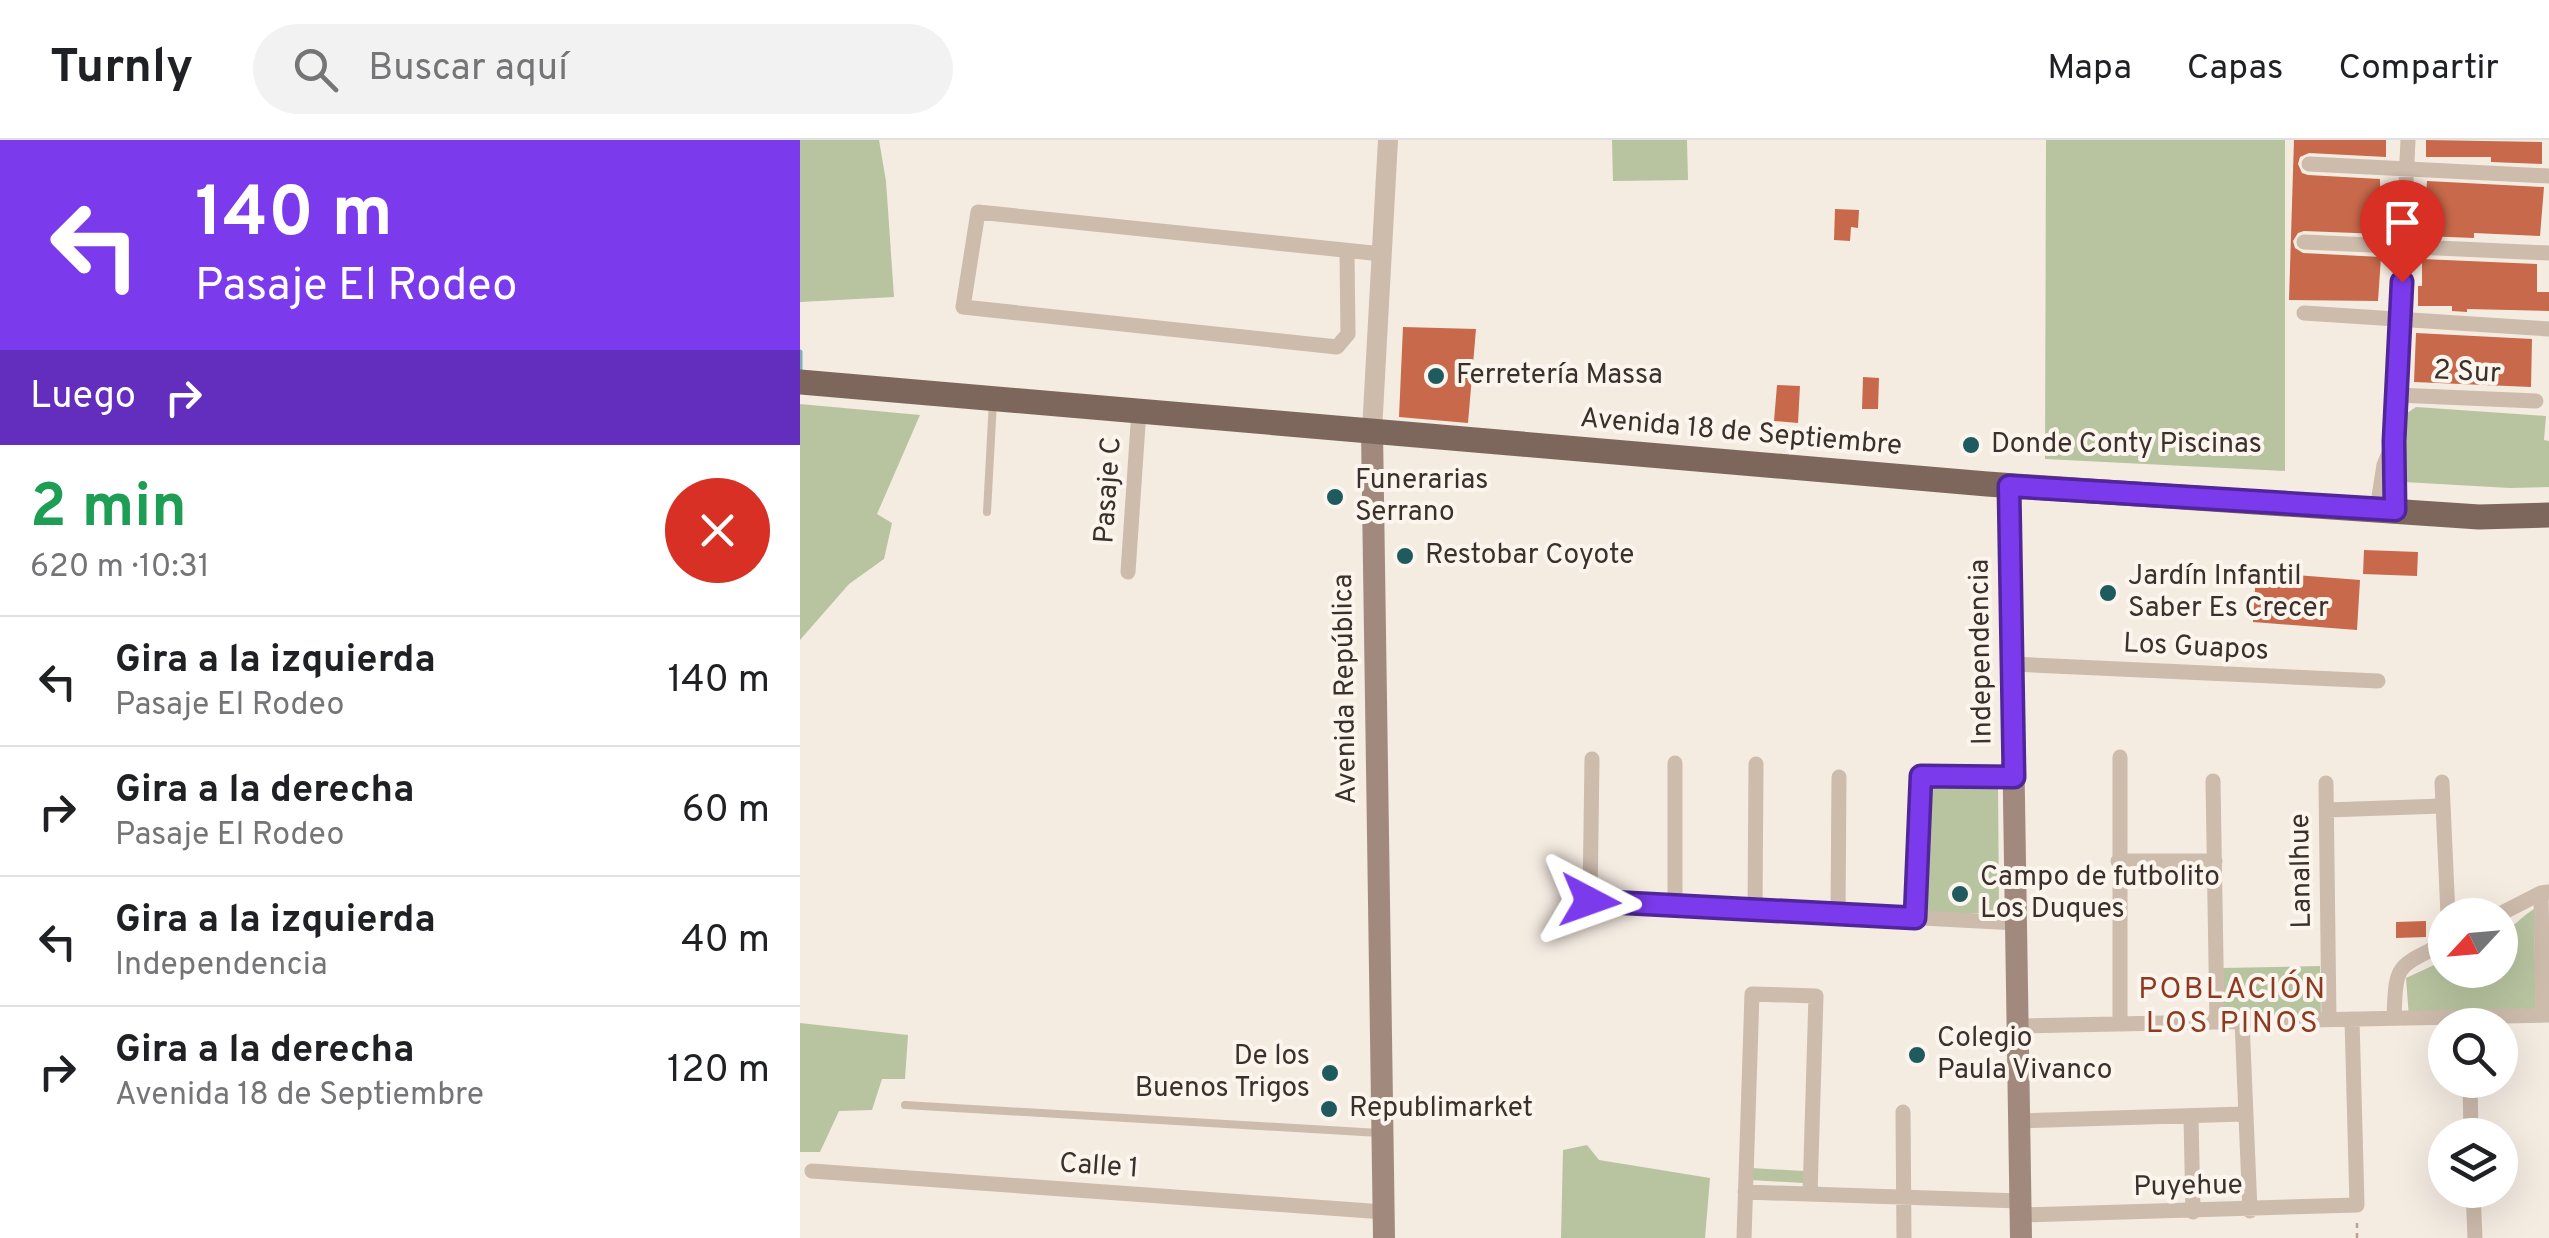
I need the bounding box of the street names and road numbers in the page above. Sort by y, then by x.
street label: 2 Sur [2432,353,2502,393]
street label: Avenida 18 de Septiembre [1579,401,1903,465]
street label: Pasaje C [1087,435,1131,545]
street label: Independencia [1962,559,2002,745]
street label: Avenida República [1326,573,1366,805]
street label: Los Guapos [2122,626,2270,670]
street label: Lanalhue [2283,813,2321,929]
street label: Calle 1 [1058,1146,1140,1188]
street label: Puyehue [2133,1168,2243,1206]

